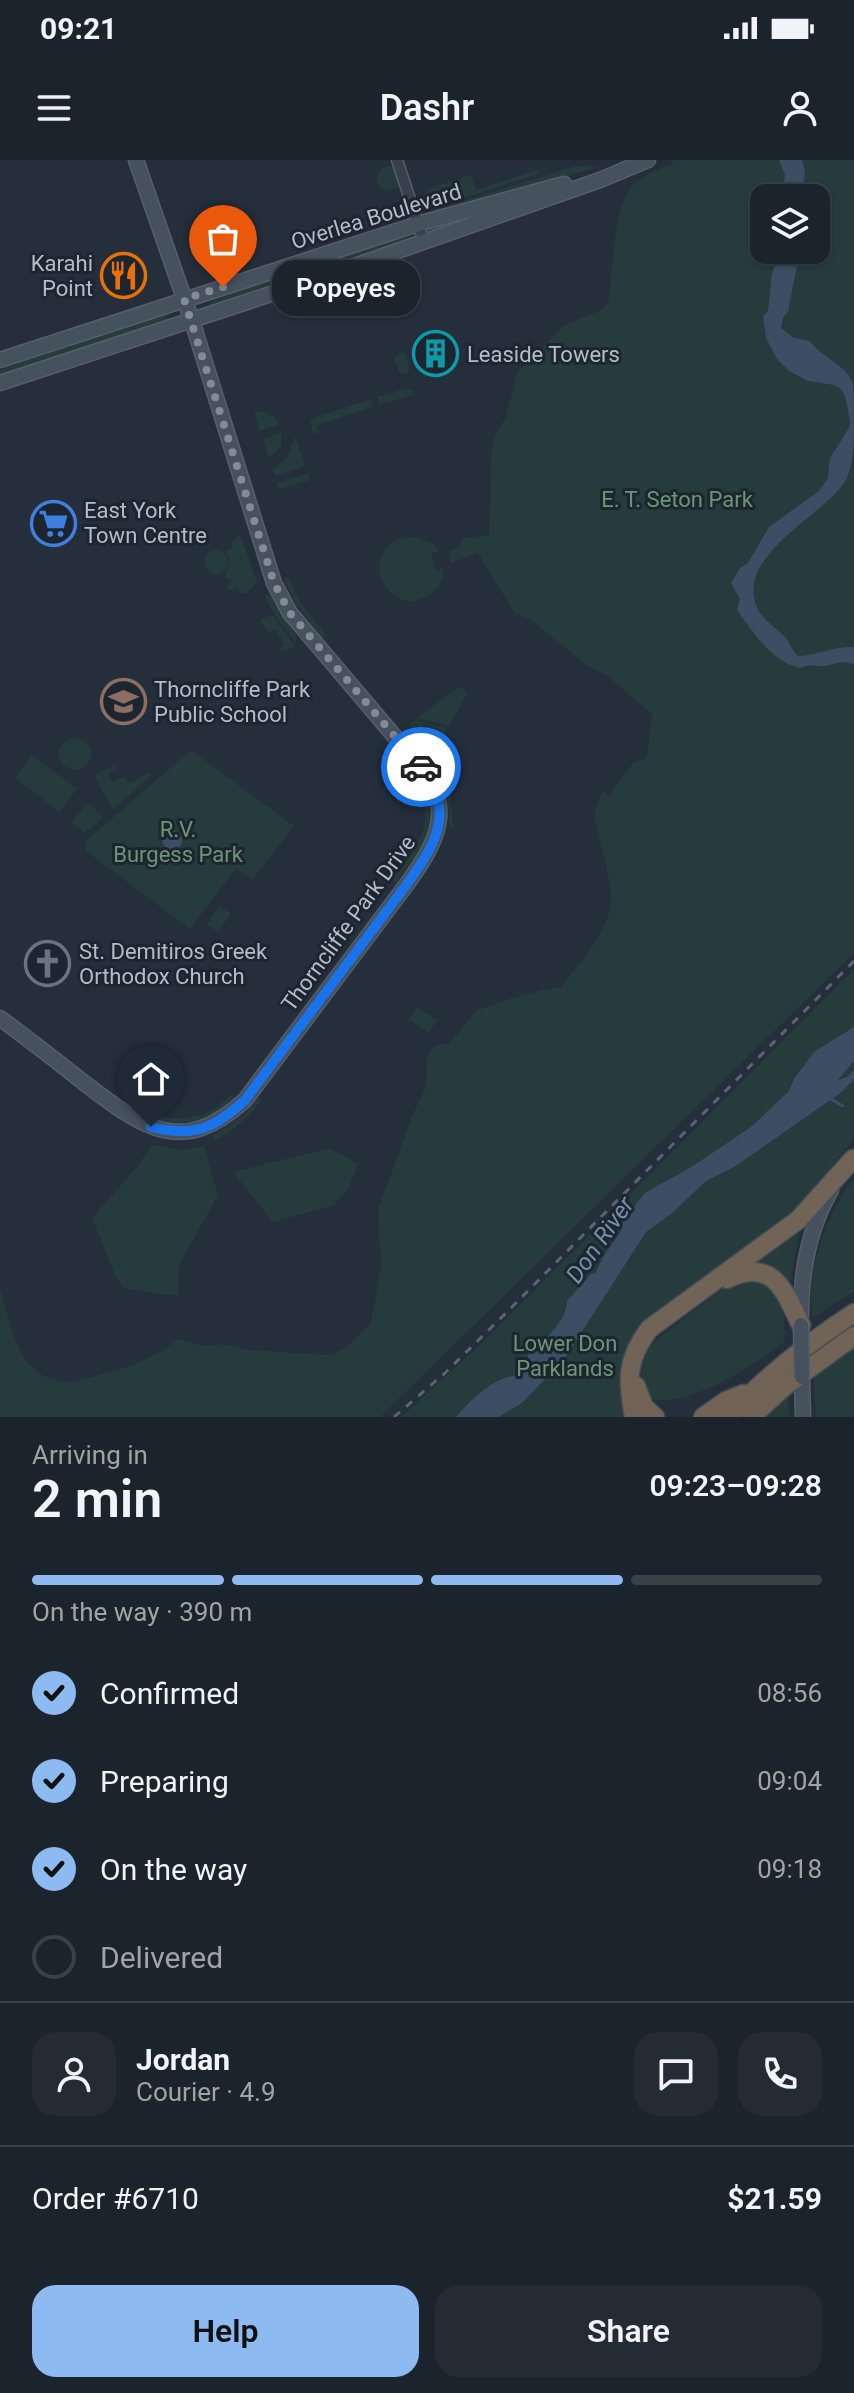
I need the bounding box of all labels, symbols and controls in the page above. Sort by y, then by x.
text: 09:21 [40,11,117,46]
icon: menu [32,86,76,130]
icon: person [778,86,822,130]
text: Dashr [380,87,474,129]
street label: Overlea Boulevard [288,179,464,254]
map controls [750,184,830,264]
button: layers [750,184,830,264]
pin [189,205,257,287]
icon: bag [201,217,245,261]
place label: Karahi Point [31,251,93,301]
restaurant icon: Karahi Point [100,252,148,300]
callout: Popeyes [271,259,419,315]
text: Popeyes [296,273,396,303]
building icon: Leaside Towers [412,330,460,378]
place label: Leaside Towers [467,342,620,367]
park label: E. T. Seton Park [601,487,754,512]
place label: East York Town Centre [84,498,207,548]
supermarket icon: East York Town Centre [29,499,77,547]
place label: Thorncliffe Park Public School [154,677,311,727]
school or university icon: Thorncliffe Park Public School [99,678,147,726]
courier [381,727,461,807]
icon: car [399,745,443,789]
park label: R.V. Burgess Park [113,817,244,867]
street label: Thorncliffe Park Drive [276,831,421,1016]
place label: St. Demitiros Greek Orthodox Church [79,939,268,989]
church icon: St. Demitiros Greek Orthodox Church [24,940,72,988]
pin [117,1045,185,1127]
icon: home [129,1057,173,1101]
water label: Don River [560,1191,640,1288]
park label: Lower Don Parklands [513,1331,617,1381]
text: Arriving in [32,1440,148,1470]
text: 09:23–09:28 [649,1468,822,1503]
text: 2 min [32,1469,162,1530]
text: On the way · 390 m [32,1597,252,1627]
icon: check [32,1671,76,1715]
text: Confirmed [100,1676,239,1711]
text: 08:56 [757,1678,822,1708]
icon: check [32,1759,76,1803]
text: Preparing [100,1764,229,1799]
text: 09:04 [757,1766,822,1796]
icon: check [32,1847,76,1891]
text: On the way [100,1852,247,1887]
text: 09:18 [757,1854,822,1884]
text: Delivered [100,1940,223,1975]
button: person [32,2032,116,2116]
button: chat [634,2032,718,2116]
button: phone [738,2032,822,2116]
text: Jordan [136,2042,230,2077]
text: Courier · 4.9 [136,2077,276,2107]
text: Order #6710 [32,2181,199,2216]
text: $21.59 [727,2181,822,2216]
button: Help [32,2285,419,2377]
button: Share [435,2285,822,2377]

